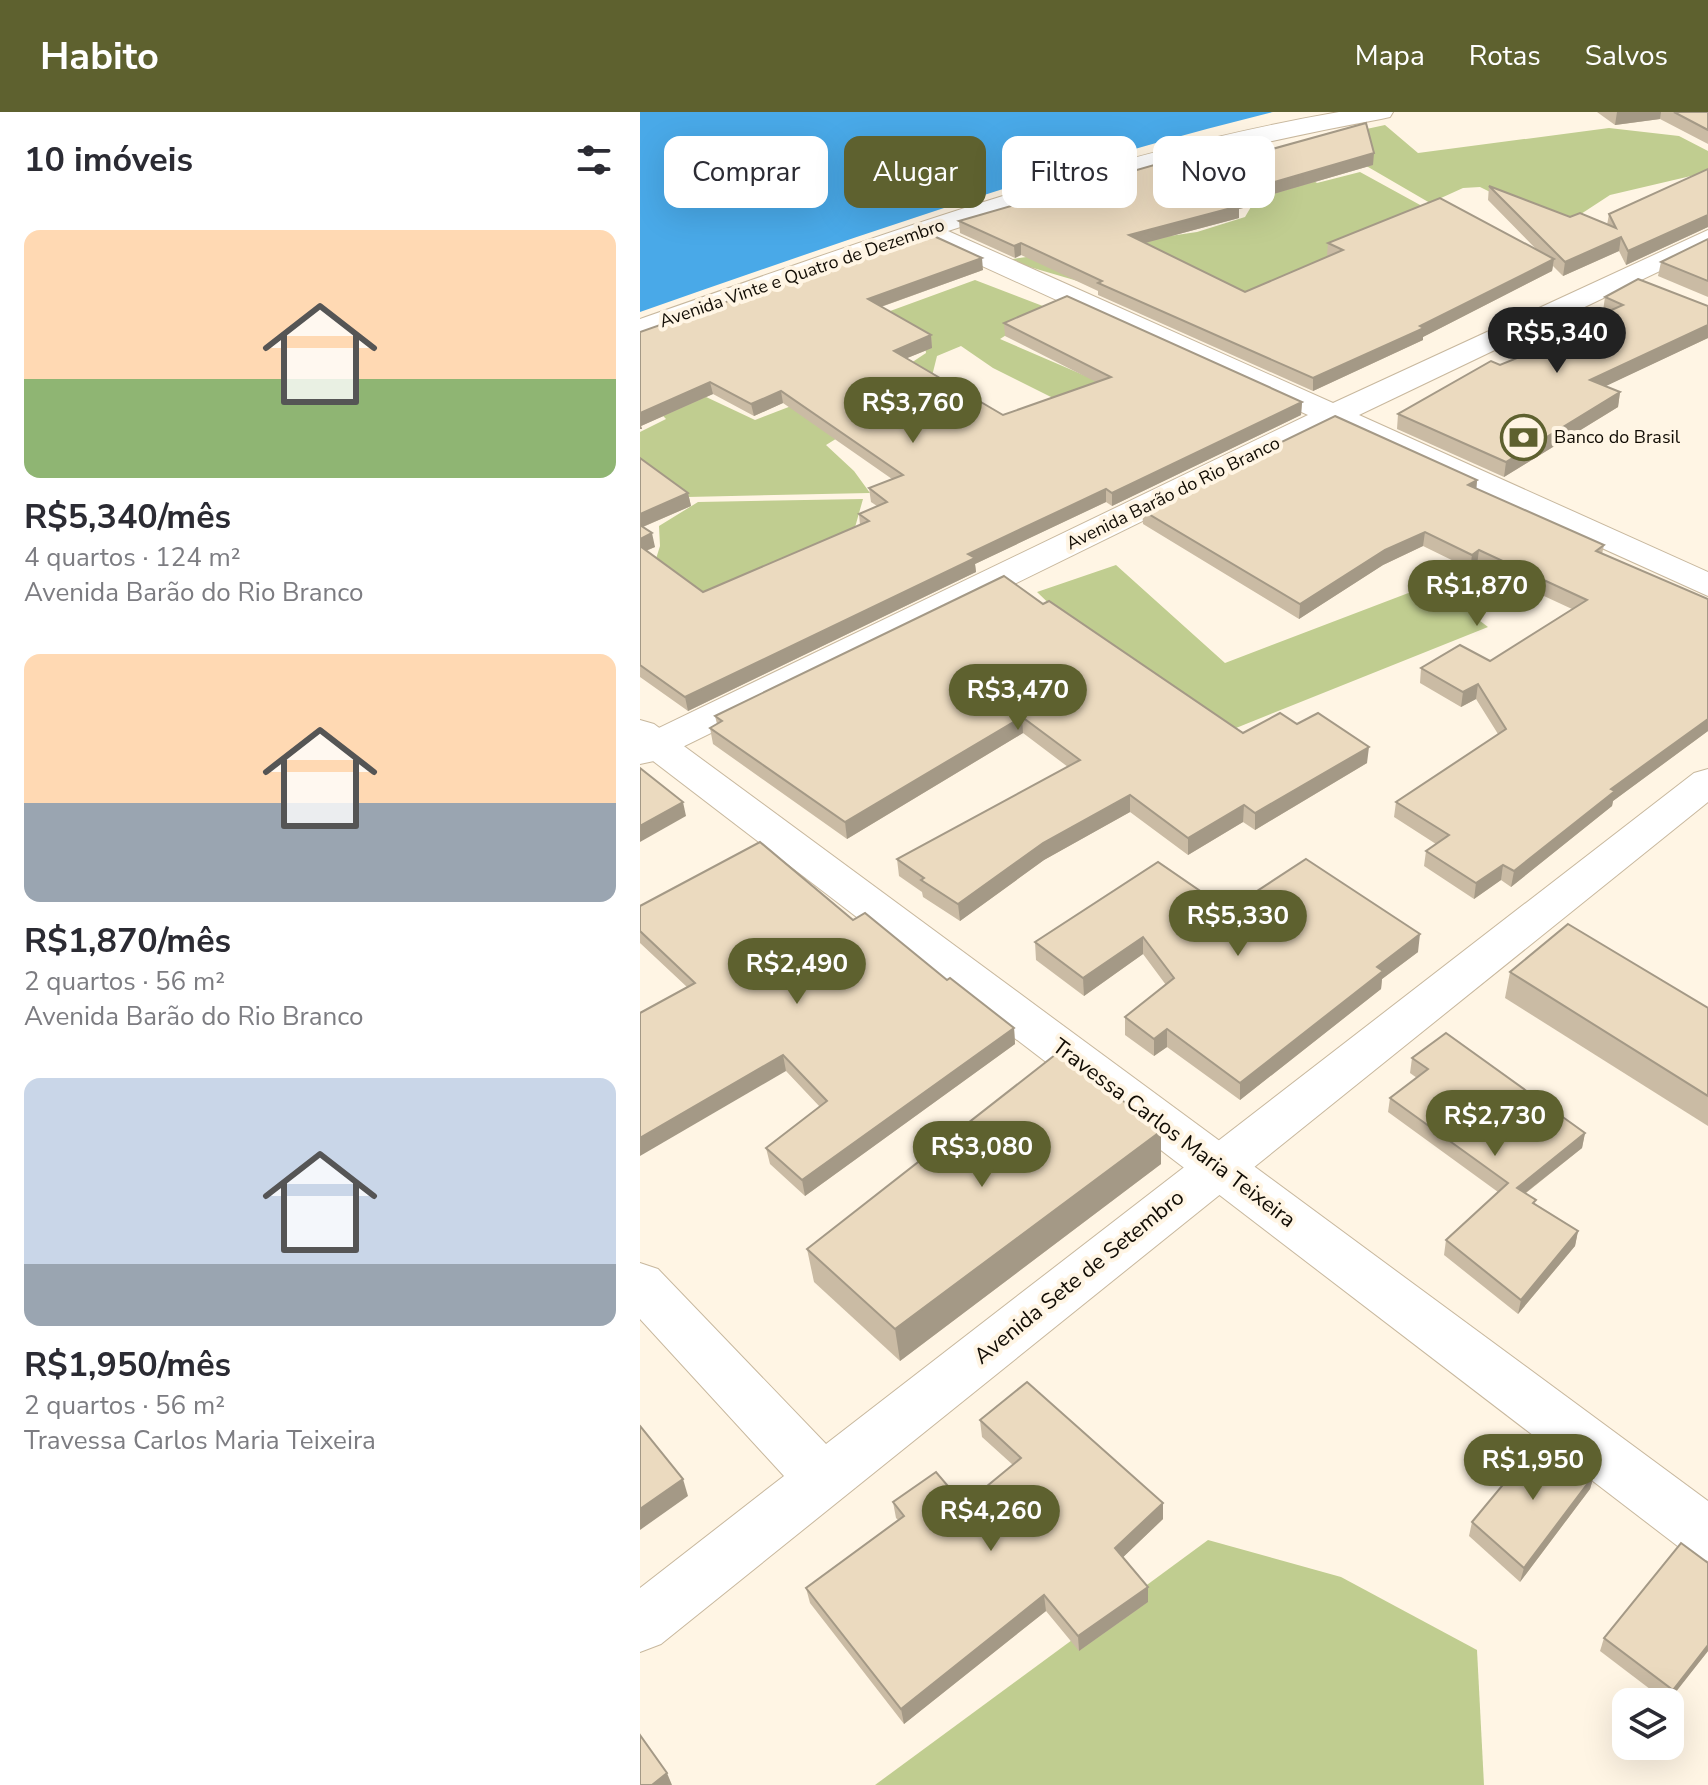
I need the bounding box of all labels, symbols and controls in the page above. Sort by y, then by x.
text: Habito [40,31,159,82]
text: Mapa [1355,37,1425,75]
text: Rotas [1469,37,1541,75]
text: Salvos [1585,37,1668,75]
chip: Comprar [664,136,828,208]
chip: Alugar [844,136,986,208]
chip: Filtros [1002,136,1137,208]
chip: Novo [1153,136,1275,208]
text: 10 imóveis [24,137,193,183]
icon: filters [572,138,616,182]
street label: Avenida Vinte e Quatro de Dezembro [656,213,948,333]
icon: home [248,282,392,426]
pin: R$5,340 [1483,307,1631,375]
text: R$5,340 [1506,315,1608,350]
pin: R$3,760 [839,377,987,445]
text: R$3,760 [862,385,964,420]
bank icon: Banco do Brasil [1499,413,1547,461]
place label: Banco do Brasil [1554,425,1681,449]
street label: Avenida Barão do Rio Branco [1062,431,1284,555]
text: R$5,340/mês [24,494,231,540]
text: 4 quartos · 124 m² [24,540,241,575]
pin: R$1,870 [1403,560,1551,628]
text: R$1,870 [1426,568,1528,603]
text: Avenida Barão do Rio Branco [24,575,364,610]
pin: R$3,470 [944,664,1092,732]
text: R$3,470 [967,672,1069,707]
icon: home [248,706,392,850]
pin: R$5,330 [1164,890,1312,958]
text: R$5,330 [1187,898,1289,933]
text: R$1,870/mês [24,918,231,964]
pin: R$2,490 [723,938,871,1006]
text: R$2,490 [746,946,848,981]
text: 2 quartos · 56 m² [24,964,225,999]
text: Avenida Barão do Rio Branco [24,999,364,1034]
street label: Travessa Carlos Maria Teixeira [1046,1031,1302,1235]
pin: R$2,730 [1421,1090,1569,1158]
text: R$2,730 [1444,1098,1546,1133]
pin: R$3,080 [908,1121,1056,1189]
text: R$3,080 [931,1129,1033,1164]
icon: home [248,1130,392,1274]
street label: Avenida Sete de Setembro [968,1183,1190,1371]
text: R$1,950/mês [24,1342,231,1388]
text: 2 quartos · 56 m² [24,1388,225,1423]
text: Travessa Carlos Maria Teixeira [24,1423,376,1458]
pin: R$1,950 [1459,1434,1607,1502]
text: R$1,950 [1482,1442,1584,1477]
pin: R$4,260 [917,1485,1065,1553]
text: R$4,260 [940,1493,1042,1528]
map controls [1612,1688,1684,1760]
button: layers [1612,1688,1684,1760]

